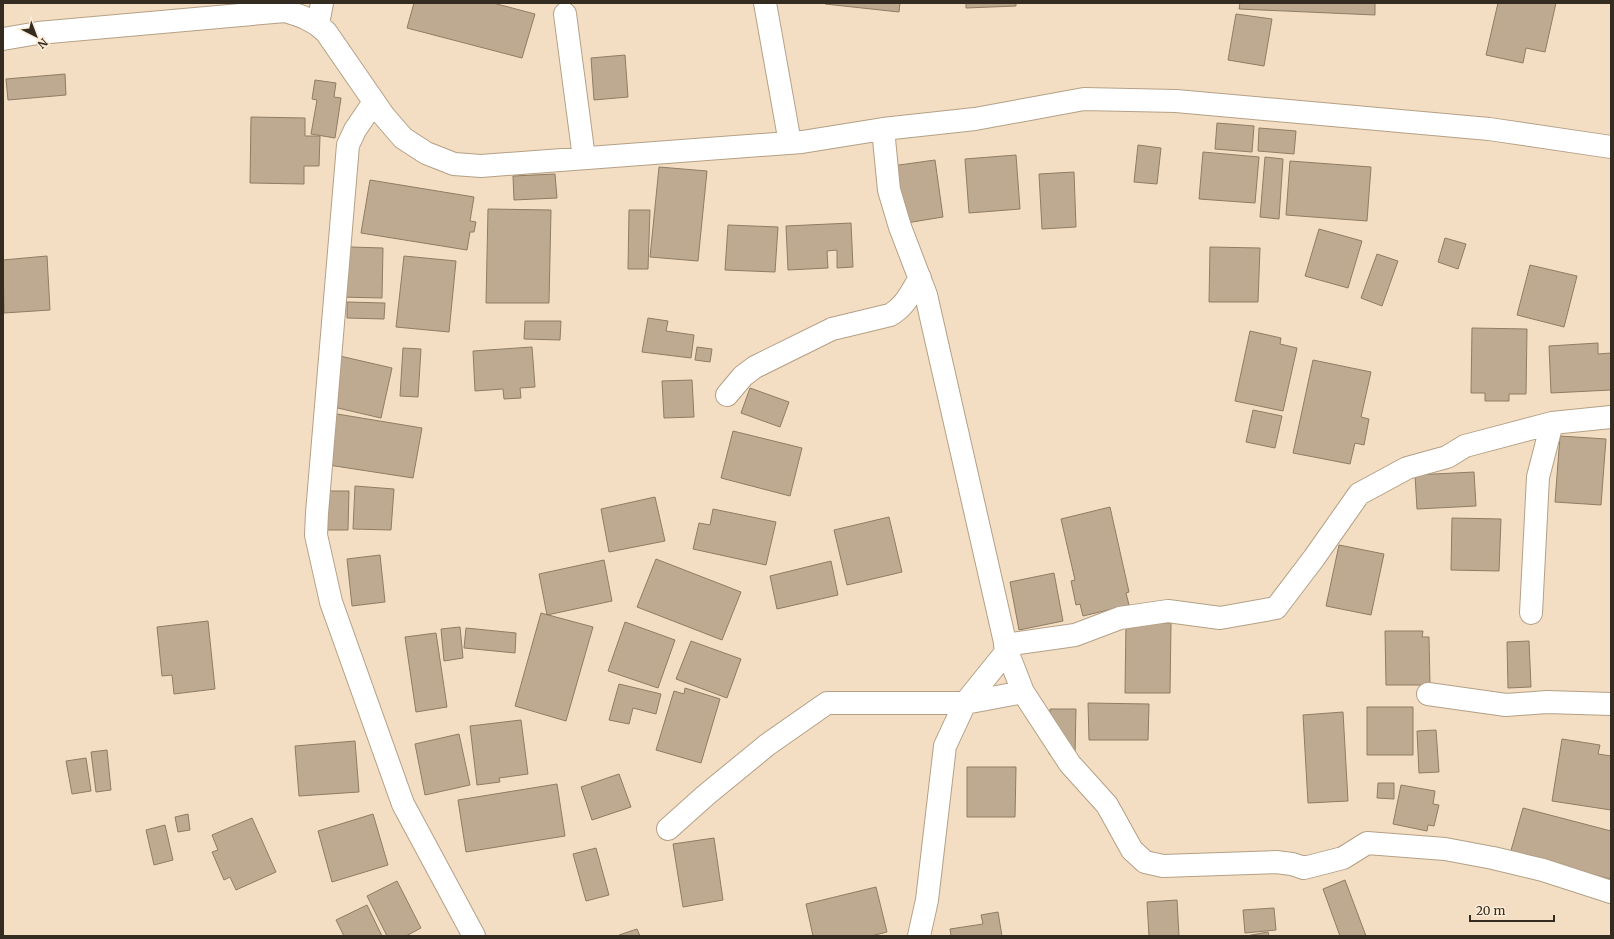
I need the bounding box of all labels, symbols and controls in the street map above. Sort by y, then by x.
north arrow [16,16,56,56]
text: N [35,35,51,52]
scale bar [1470,897,1554,923]
text: 20 m [1476,903,1505,918]

